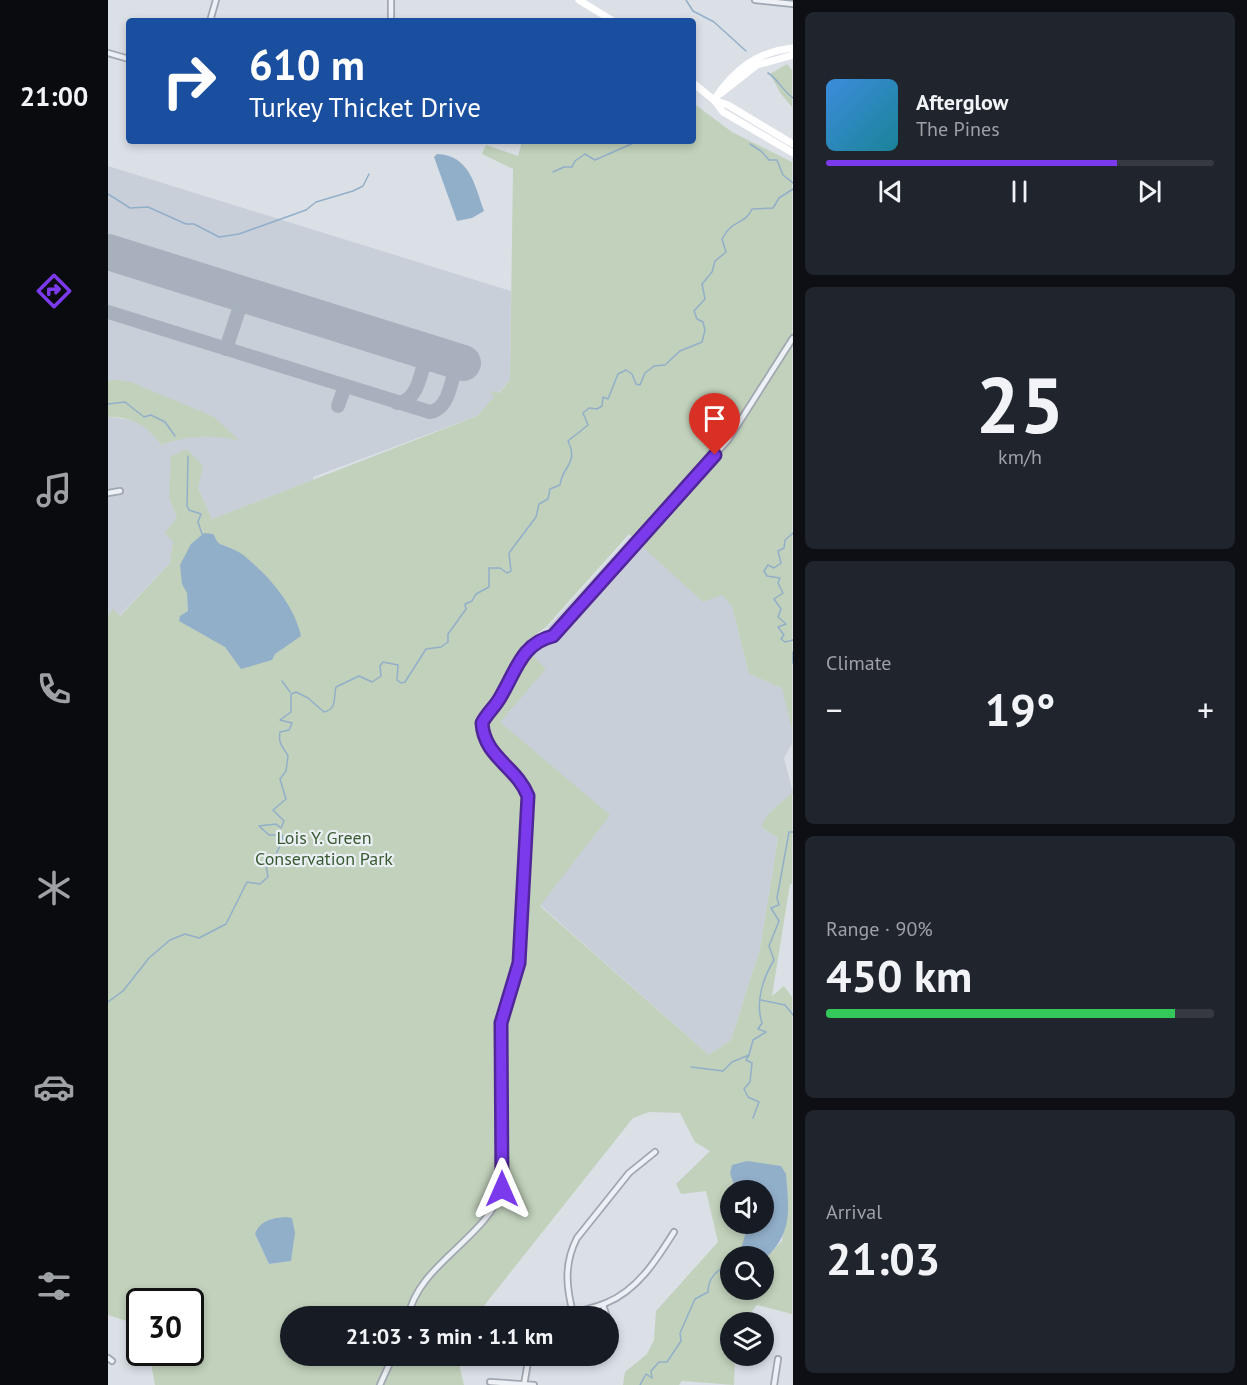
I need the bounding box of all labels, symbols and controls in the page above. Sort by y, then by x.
text: 610 m [249,37,365,92]
icon: right [150,42,228,120]
text: 21:00 [20,79,88,113]
text: Afterglow [916,88,1008,116]
text: Turkey Thicket Drive [249,90,481,124]
text: The Pines [916,116,1000,142]
icon: previous [874,175,907,208]
icon: pause [1003,175,1036,208]
icon: next [1133,175,1166,208]
icon: directions [33,270,75,312]
text: 25 [976,354,1064,455]
pin [689,393,740,455]
icon: arrive [698,402,731,435]
text: km/h [998,444,1042,470]
icon: music [33,469,75,511]
text: Climate [826,650,892,676]
icon: phone [33,668,75,710]
text: 19° [985,680,1055,738]
text: − [826,688,843,731]
text: + [1197,688,1214,731]
park label: Lois Y. Green Conservation Park [255,826,393,870]
icon: climate [33,867,75,909]
text: Range · 90% [826,916,933,942]
text: 450 km [826,946,972,1004]
icon: car [33,1066,75,1108]
position arrow [470,1157,534,1221]
map controls [720,1180,774,1366]
button: sound [720,1180,774,1234]
text: Arrival [826,1199,882,1225]
text: 21:03 [826,1229,940,1287]
button: search [720,1246,774,1300]
icon: filters [33,1265,75,1307]
speed limit sign: 30 [126,1288,204,1366]
button: layers [720,1312,774,1366]
text: 21:03 · 3 min · 1.1 km [346,1322,553,1350]

